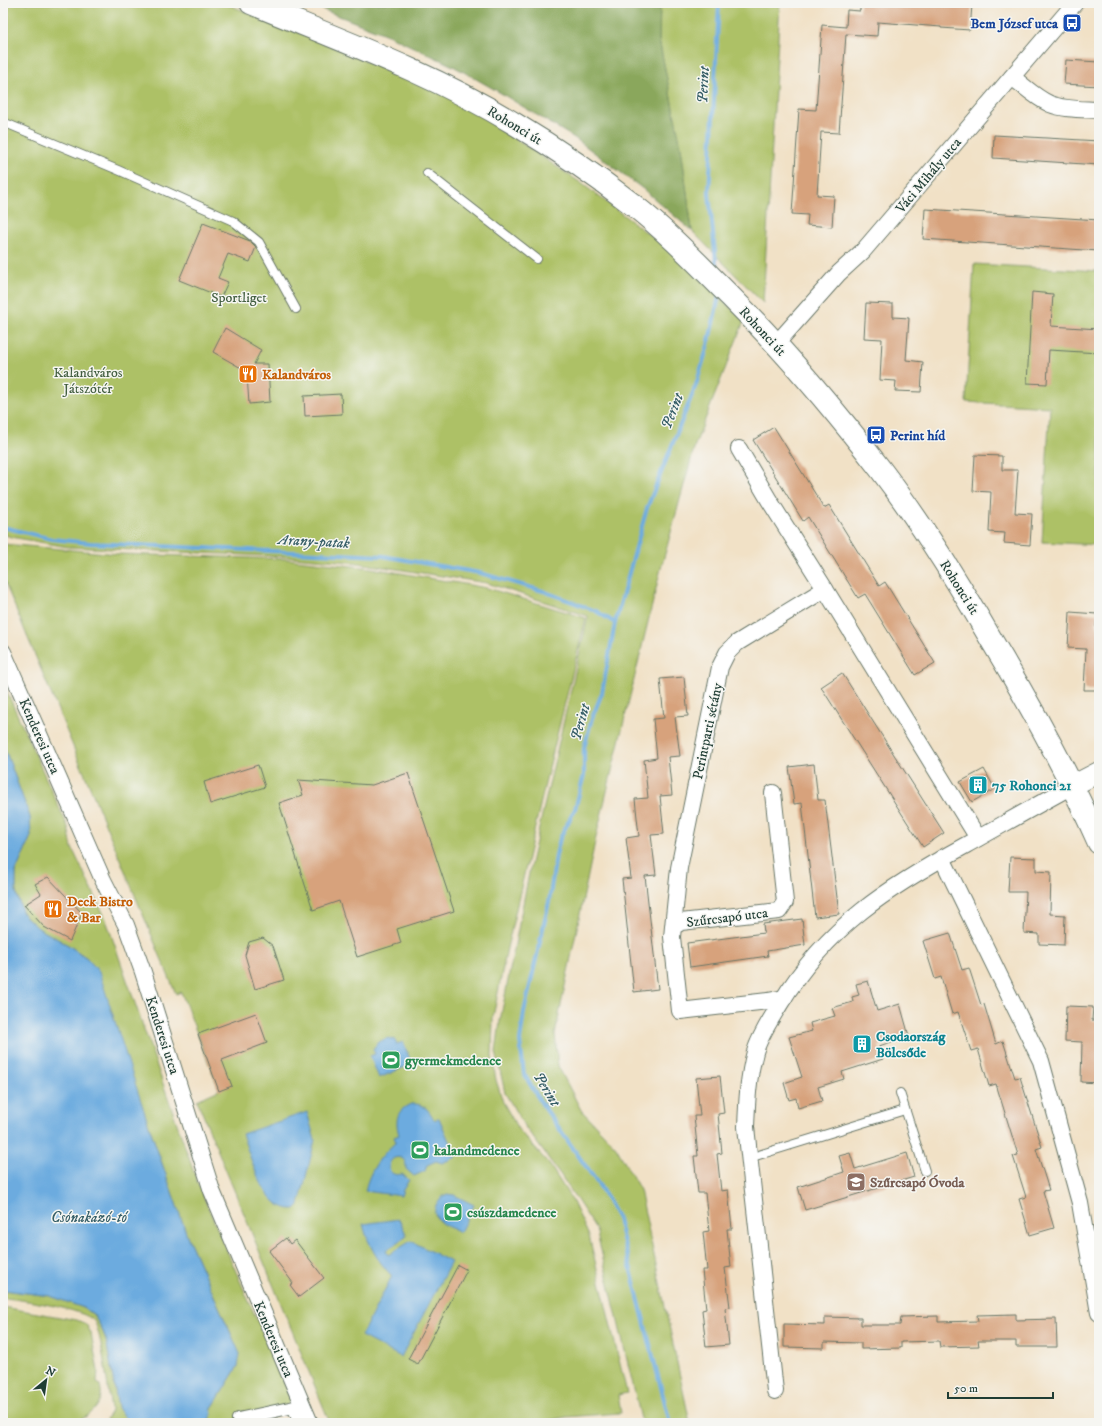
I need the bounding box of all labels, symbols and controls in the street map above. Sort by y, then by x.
bus stop icon: Bem József utca [1061,12,1083,34]
place label: Bem József utca [970,15,1059,33]
water label: Perint [693,65,714,104]
street label: Rohonci út [484,102,546,150]
street label: Váci Mihály utca [891,134,966,218]
park label: Sportliget [211,289,267,307]
street label: Rohonci út [735,303,790,361]
restaurant icon: Kalandváros [237,363,259,385]
park label: Kalandváros Játszótér [54,364,123,398]
place label: Kalandváros [262,366,331,384]
water label: Perint [657,389,689,432]
bus stop icon: Perint híd [865,424,887,446]
place label: Perint híd [890,427,946,445]
water label: Arany-patak [276,530,351,553]
street label: Rohonci út [935,557,983,619]
street label: Perintparti sétány [689,681,727,781]
street label: Kenderesi utca [14,696,64,777]
water label: Perint [566,700,595,743]
building icon: 75 Rohonci 21 [967,774,989,796]
place label: 75 Rohonci 21 [992,777,1071,795]
place label: Deck Bistro & Bar [67,893,133,927]
restaurant icon: Deck Bistro & Bar [42,898,64,920]
street label: Szűrcsapó utca [685,904,769,932]
street label: Kenderesi utca [141,994,183,1077]
place label: Csodaország Bölcsőde [876,1028,946,1062]
building icon: Csodaország Bölcsőde [851,1033,873,1055]
sports icon: gyermekmedence [380,1049,402,1071]
place label: gyermekmedence [404,1052,501,1070]
water label: Perint [529,1068,565,1111]
sports icon: kalandmedence [409,1139,431,1161]
place label: kalandmedence [433,1142,520,1160]
school or university icon: Szűrcsapó Óvoda [845,1171,867,1193]
place label: Szűrcsapó Óvoda [870,1174,966,1192]
sports icon: csúszdamedence [442,1201,464,1223]
place label: csúszdamedence [467,1204,556,1222]
water label: Csónakázó-tó [51,1208,128,1227]
street label: Kenderesi utca [249,1299,297,1380]
north arrow [26,1360,66,1400]
text: N [43,1364,58,1380]
scale bar [948,1374,1053,1400]
text: 50 m [954,1381,978,1396]

